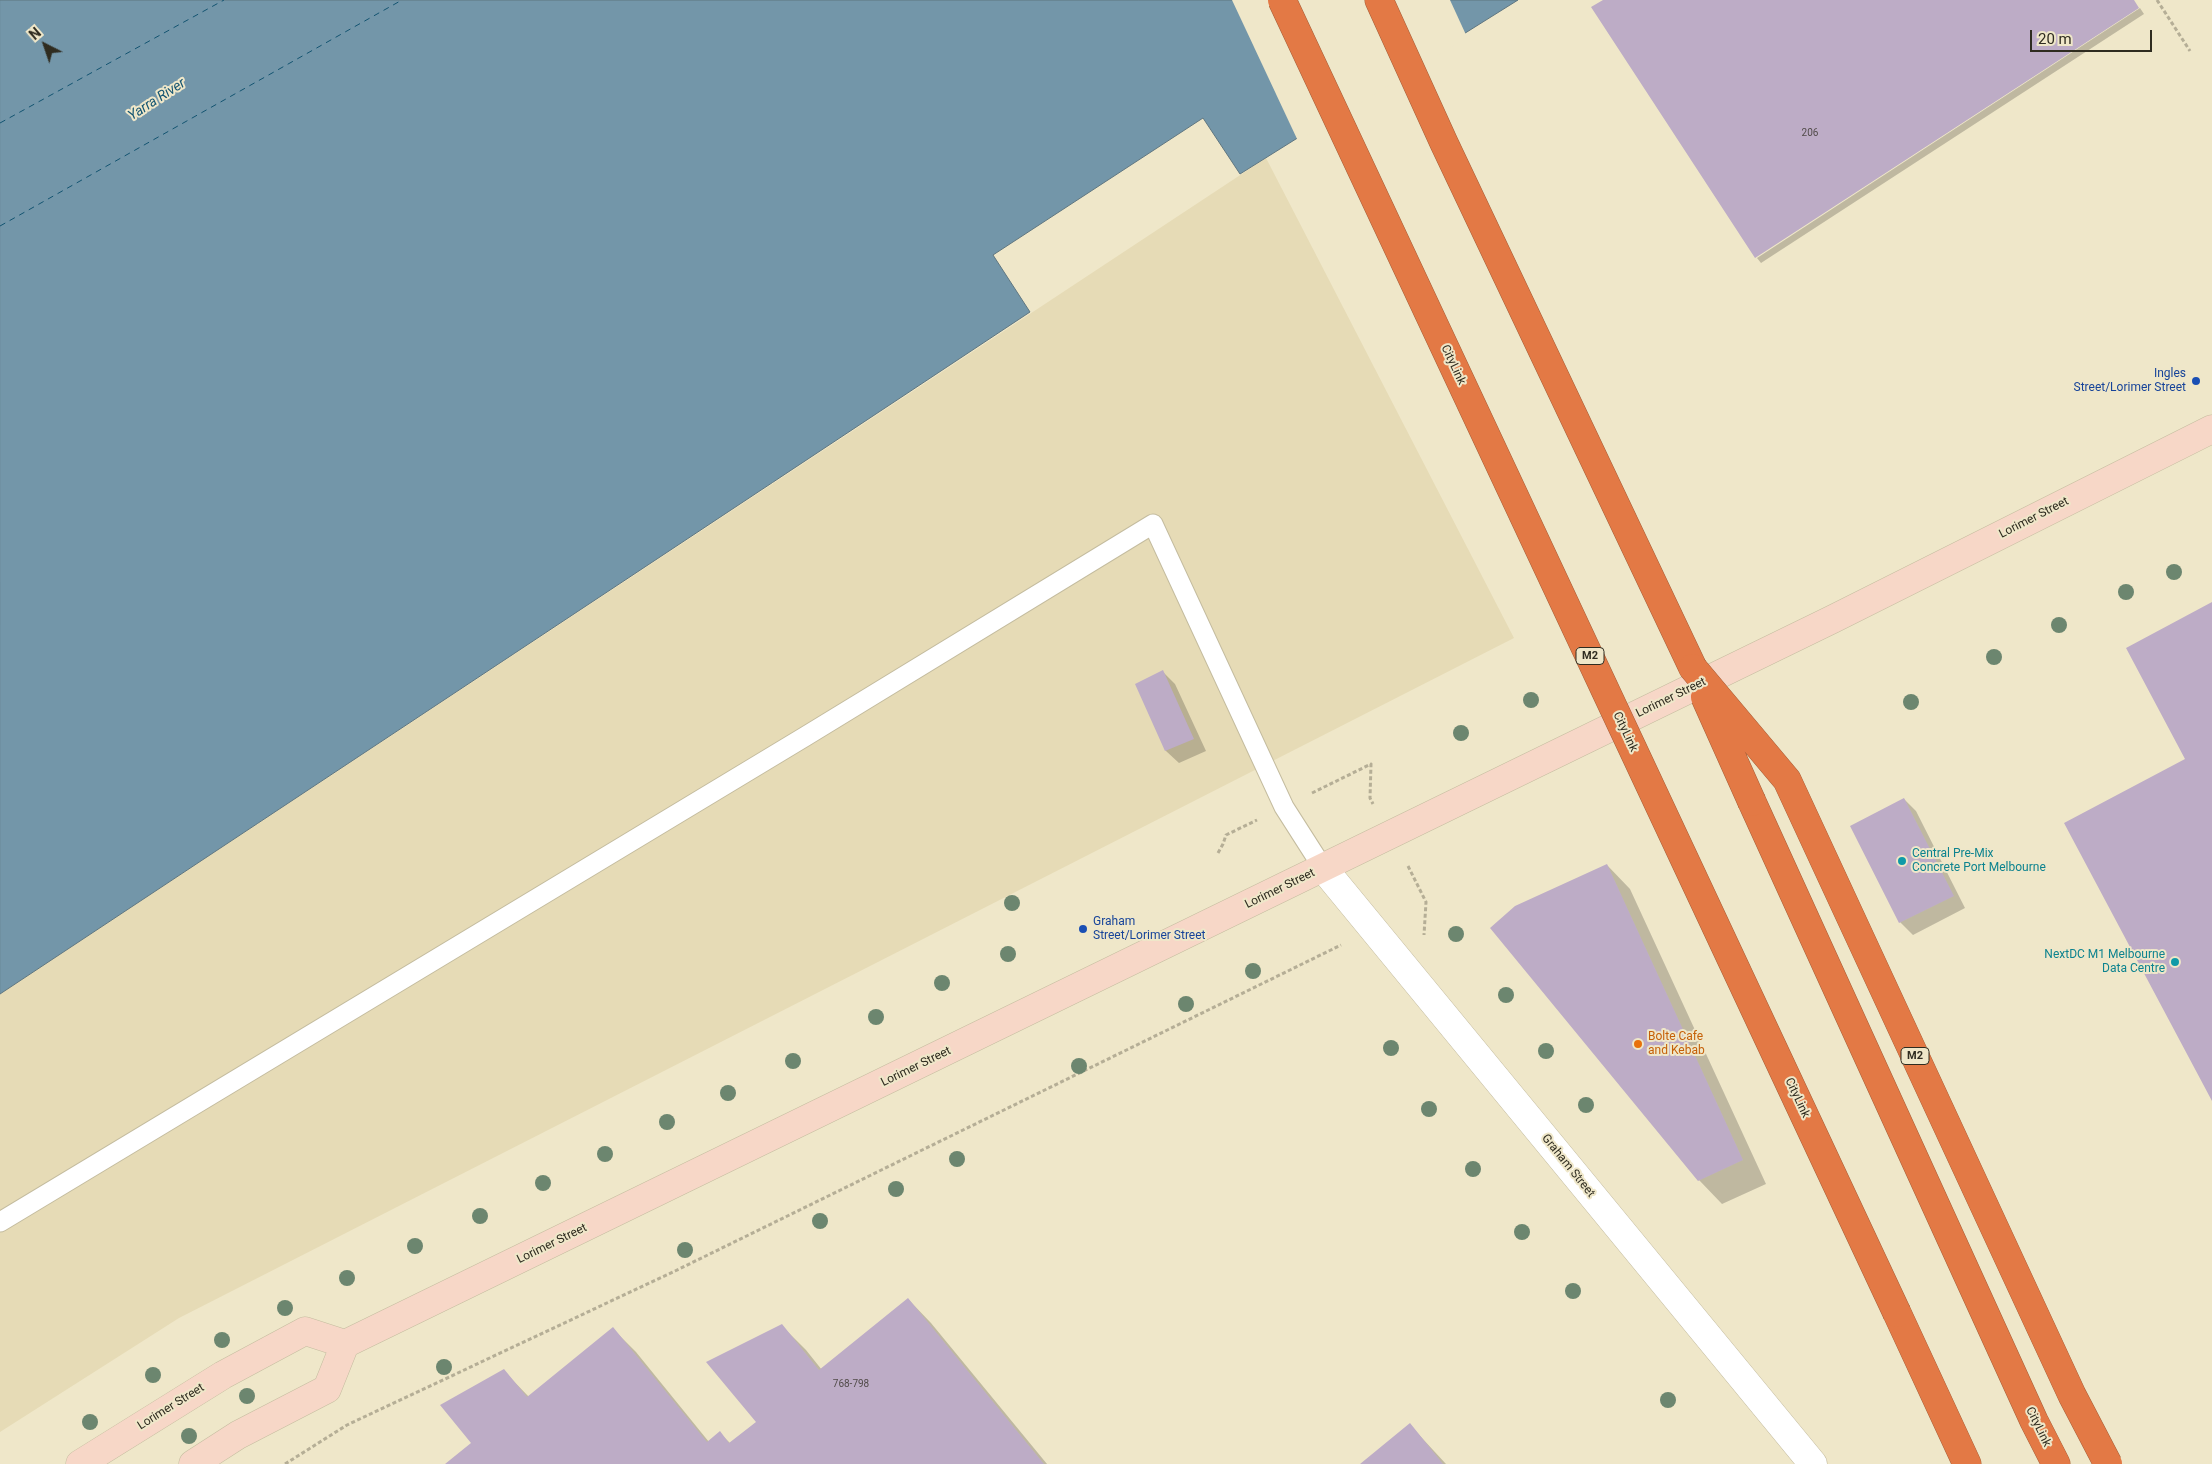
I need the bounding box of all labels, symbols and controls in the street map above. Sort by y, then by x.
north arrow [20,20,70,70]
scale bar [2032,20,2154,52]
text: N [26,24,44,43]
text: 20 m [2038,30,2072,48]
water label: Yarra River [125,75,189,125]
house number: 206 [1802,127,1818,139]
street label: CityLink [1438,343,1468,387]
place label: Ingles Street/Lorimer Street [2074,367,2186,395]
marker: Ingles Street/Lorimer Street [2190,375,2202,387]
street label: Lorimer Street [1997,494,2071,542]
road number: M2 [1576,648,1604,664]
street label: Lorimer Street [1634,675,1708,721]
street label: CityLink [1610,710,1640,754]
place label: Central Pre-Mix Concrete Port Melbourne [1912,847,2046,875]
marker: Central Pre-Mix Concrete Port Melbourne [1896,855,1908,867]
street label: Lorimer Street [1243,866,1317,912]
place label: Graham Street/Lorimer Street [1093,915,1205,943]
marker: Graham Street/Lorimer Street [1077,923,1089,935]
place label: NextDC M1 Melbourne Data Centre [2044,948,2165,976]
marker: NextDC M1 Melbourne Data Centre [2169,956,2181,968]
place label: Bolte Cafe and Kebab [1648,1030,1705,1058]
marker: Bolte Cafe and Kebab [1632,1038,1644,1050]
street label: Lorimer Street [879,1044,953,1090]
road number: M2 [1901,1048,1929,1064]
street label: CityLink [1782,1076,1812,1120]
street label: Graham Street [1538,1132,1598,1200]
street label: Lorimer Street [515,1221,589,1267]
house number: 768-798 [833,1378,869,1390]
street label: Lorimer Street [135,1381,207,1433]
street label: CityLink [2022,1405,2054,1449]

